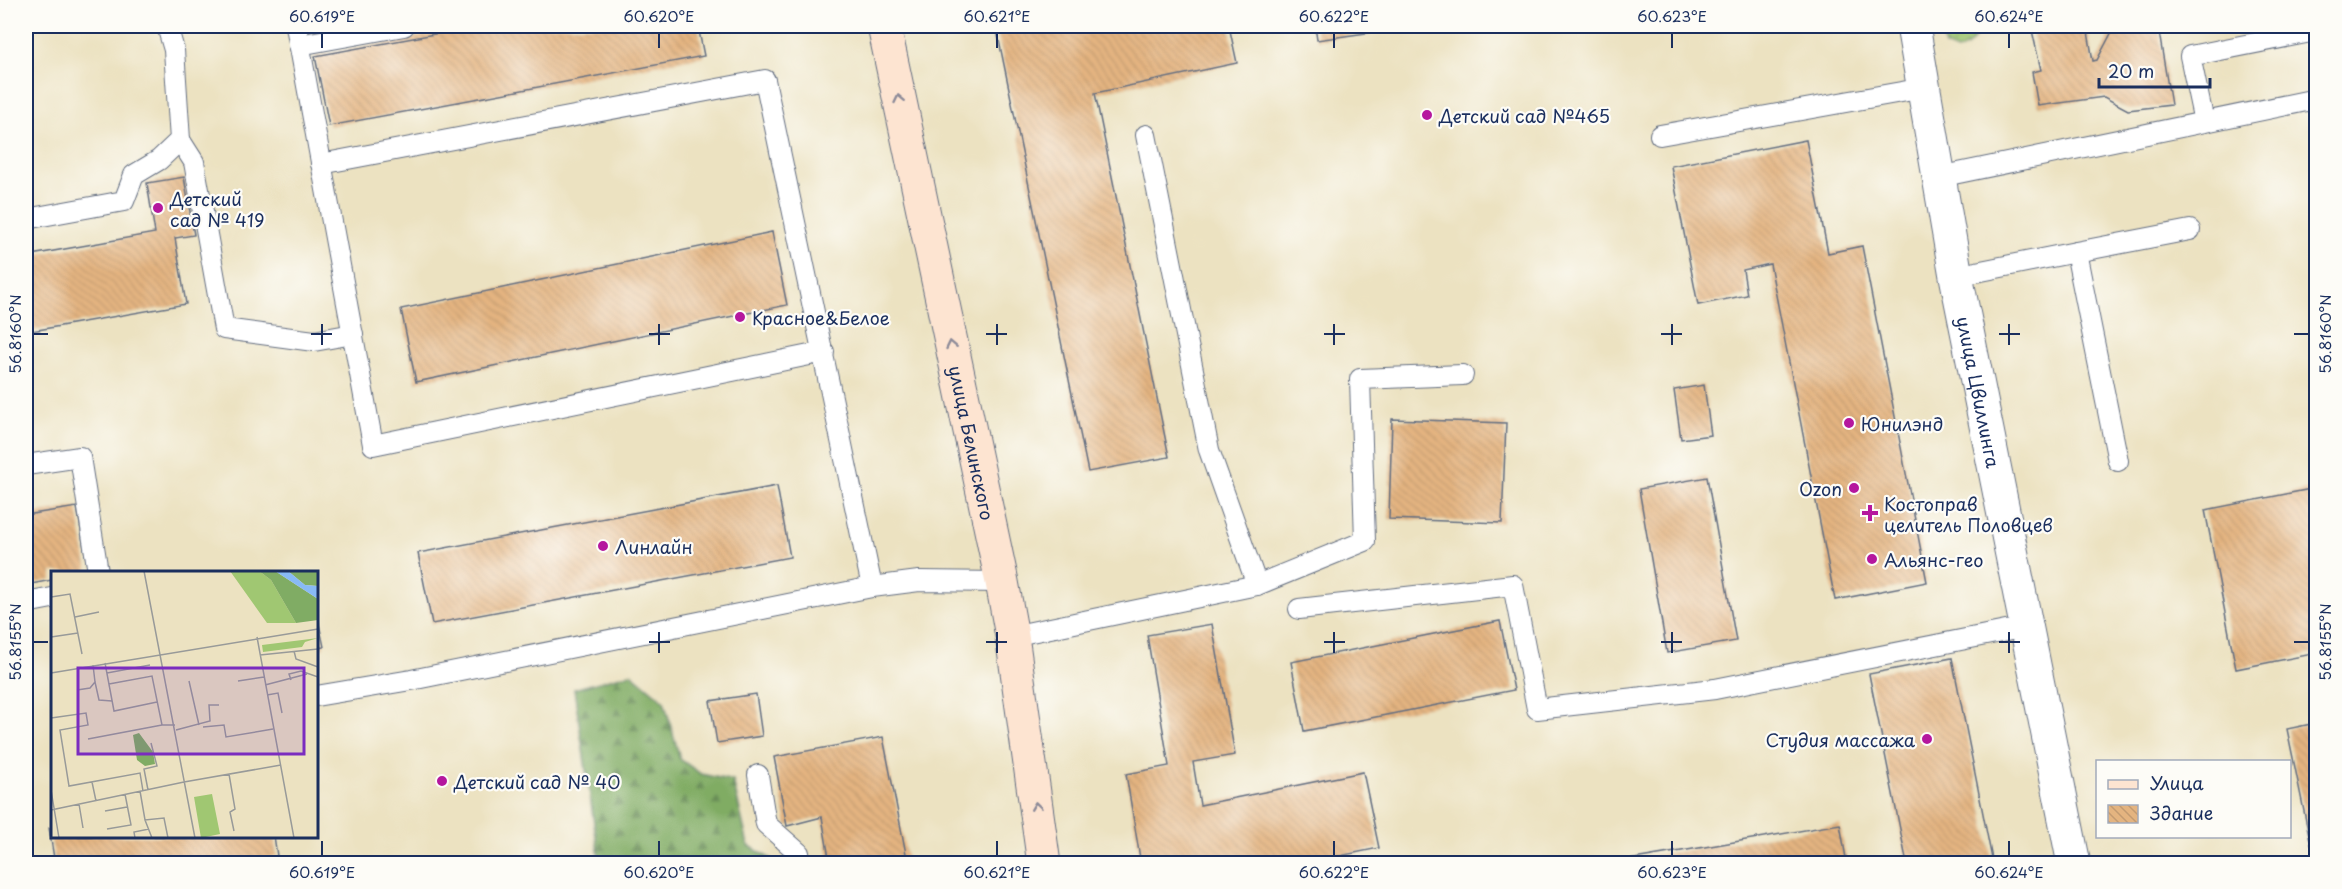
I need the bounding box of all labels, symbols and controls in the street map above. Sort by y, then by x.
text: 60.619°E [289,4,355,27]
text: 60.620°E [624,4,694,27]
text: 60.621°E [963,4,1031,27]
text: 60.622°E [1299,4,1369,27]
text: 60.623°E [1637,4,1707,27]
text: 60.624°E [1974,4,2044,27]
scale bar [2099,51,2210,89]
text: 20 m [2108,57,2154,84]
one-way arrow [894,94,907,104]
place label: Детский сад №465 [1438,102,1610,129]
marker: Детский сад №465 [1420,108,1434,122]
place label: Детский сад № 419 [169,185,264,233]
marker: Детский сад № 419 [151,201,165,215]
text: 56.8160°N [3,294,26,374]
text: 56.8160°N [2313,294,2336,374]
place label: Красное&Белое [752,304,890,331]
marker: Красное&Белое [733,310,747,324]
street label: улица Цвиллинга [1951,314,2008,471]
one-way arrow [946,341,959,351]
street label: улица Белинского [943,363,1002,523]
place label: Юнилэнд [1861,410,1943,437]
marker: Юнилэнд [1842,416,1856,430]
place label: Ozon [1799,475,1842,502]
marker: Ozon [1847,481,1861,495]
place label: Костоправ целитель Половцев [1884,490,2053,538]
marker: Костоправ целитель Половцев [1861,504,1879,522]
place label: Линлайн [615,533,693,560]
marker: Линлайн [596,539,610,553]
place label: Альянс-гео [1884,546,1983,573]
marker: Альянс-гео [1865,552,1879,566]
inset map [51,571,318,838]
text: 56.8155°N [3,603,26,681]
text: 56.8155°N [2313,603,2336,681]
place label: Студия массажа [1765,726,1916,753]
marker: Студия массажа [1920,732,1934,746]
legend [2096,760,2291,838]
place label: Детский сад № 40 [453,768,620,795]
text: Улица [2150,769,2204,796]
marker: Детский сад № 40 [435,774,449,788]
text: Здание [2150,799,2213,826]
one-way arrow [1030,801,1042,810]
text: 60.619°E [289,860,355,883]
text: 60.620°E [624,860,694,883]
text: 60.621°E [963,860,1031,883]
text: 60.622°E [1299,860,1369,883]
text: 60.623°E [1637,860,1707,883]
text: 60.624°E [1974,860,2044,883]

